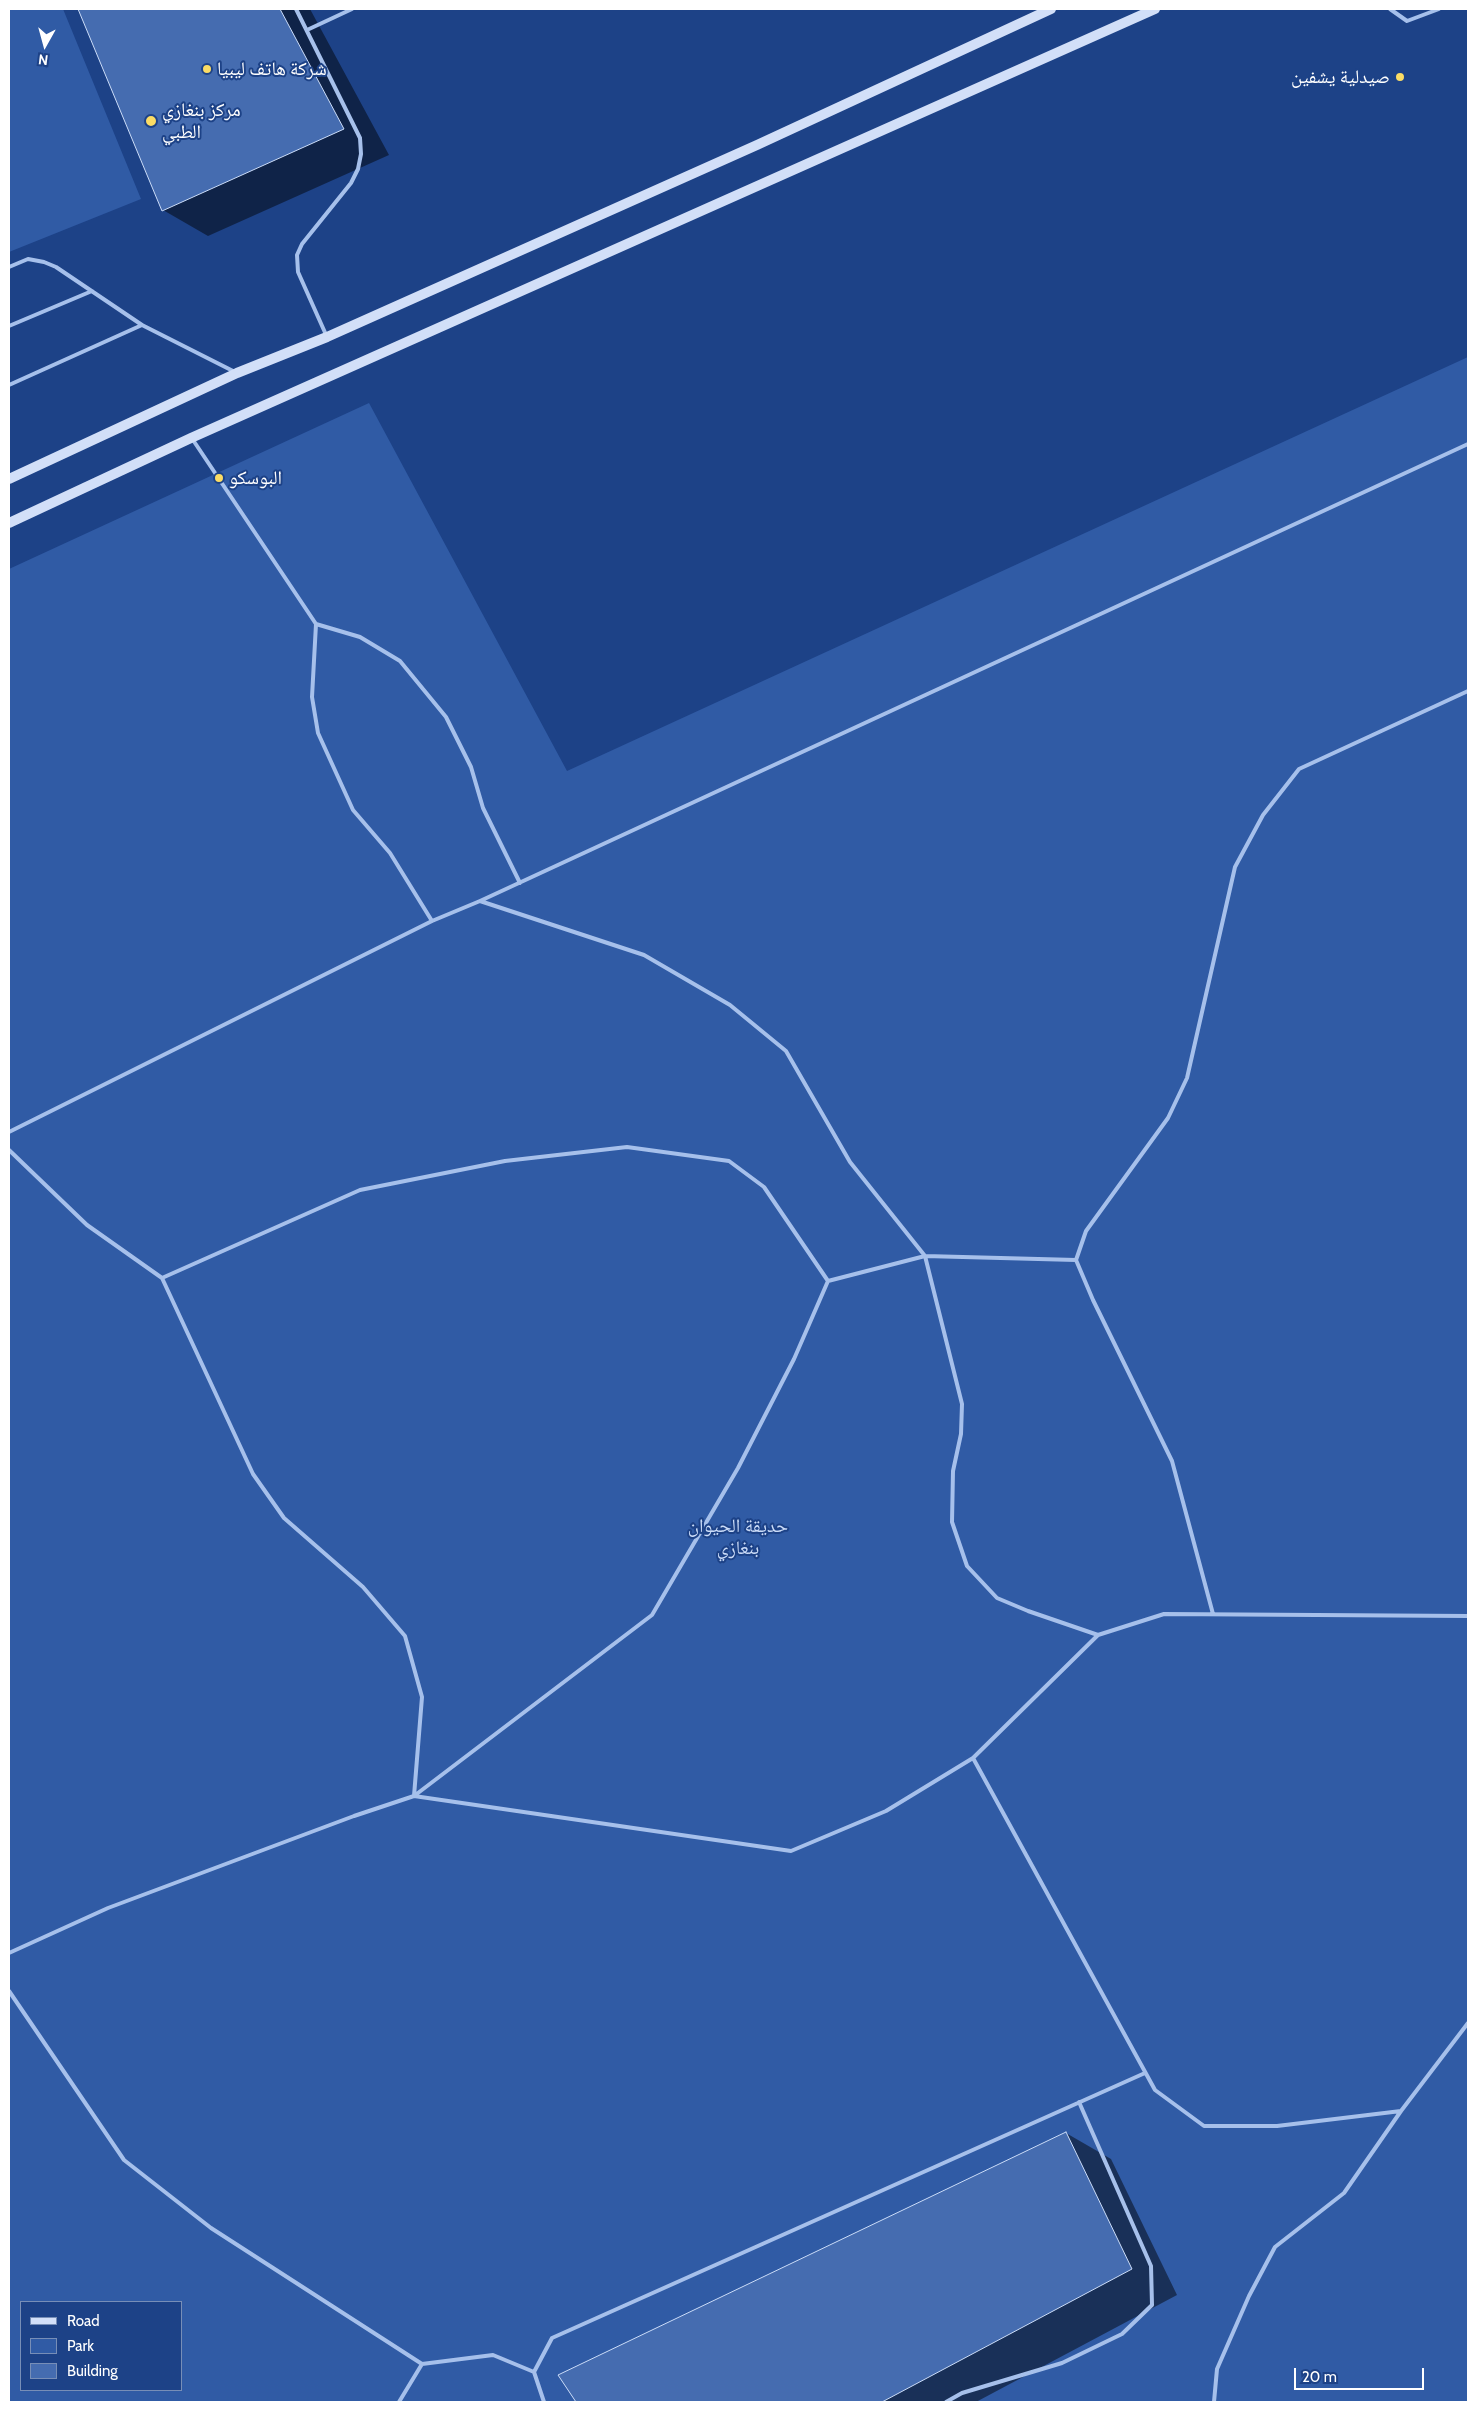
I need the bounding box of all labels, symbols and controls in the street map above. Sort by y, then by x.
north arrow [20,20,70,70]
text: N [37,50,49,69]
place label: شركة هاتف ليبيا [217,58,327,80]
marker: شركة هاتف ليبيا [201,63,213,75]
place label: صيدلية يشفين [1291,66,1390,88]
marker: صيدلية يشفين [1394,71,1406,83]
place label: مركز بنغازي الطبي [162,99,241,143]
marker: مركز بنغازي الطبي [144,114,158,128]
place label: البوسكو [229,467,282,489]
marker: البوسكو [213,472,225,484]
park label: حديقة الحيوان بنغازي [688,1515,788,1559]
legend [20,2301,182,2391]
text: Road [67,2312,100,2330]
text: Park [67,2337,94,2355]
scale bar [1297,2358,1427,2390]
text: Building [67,2362,118,2380]
text: 20 m [1302,2368,1337,2386]

